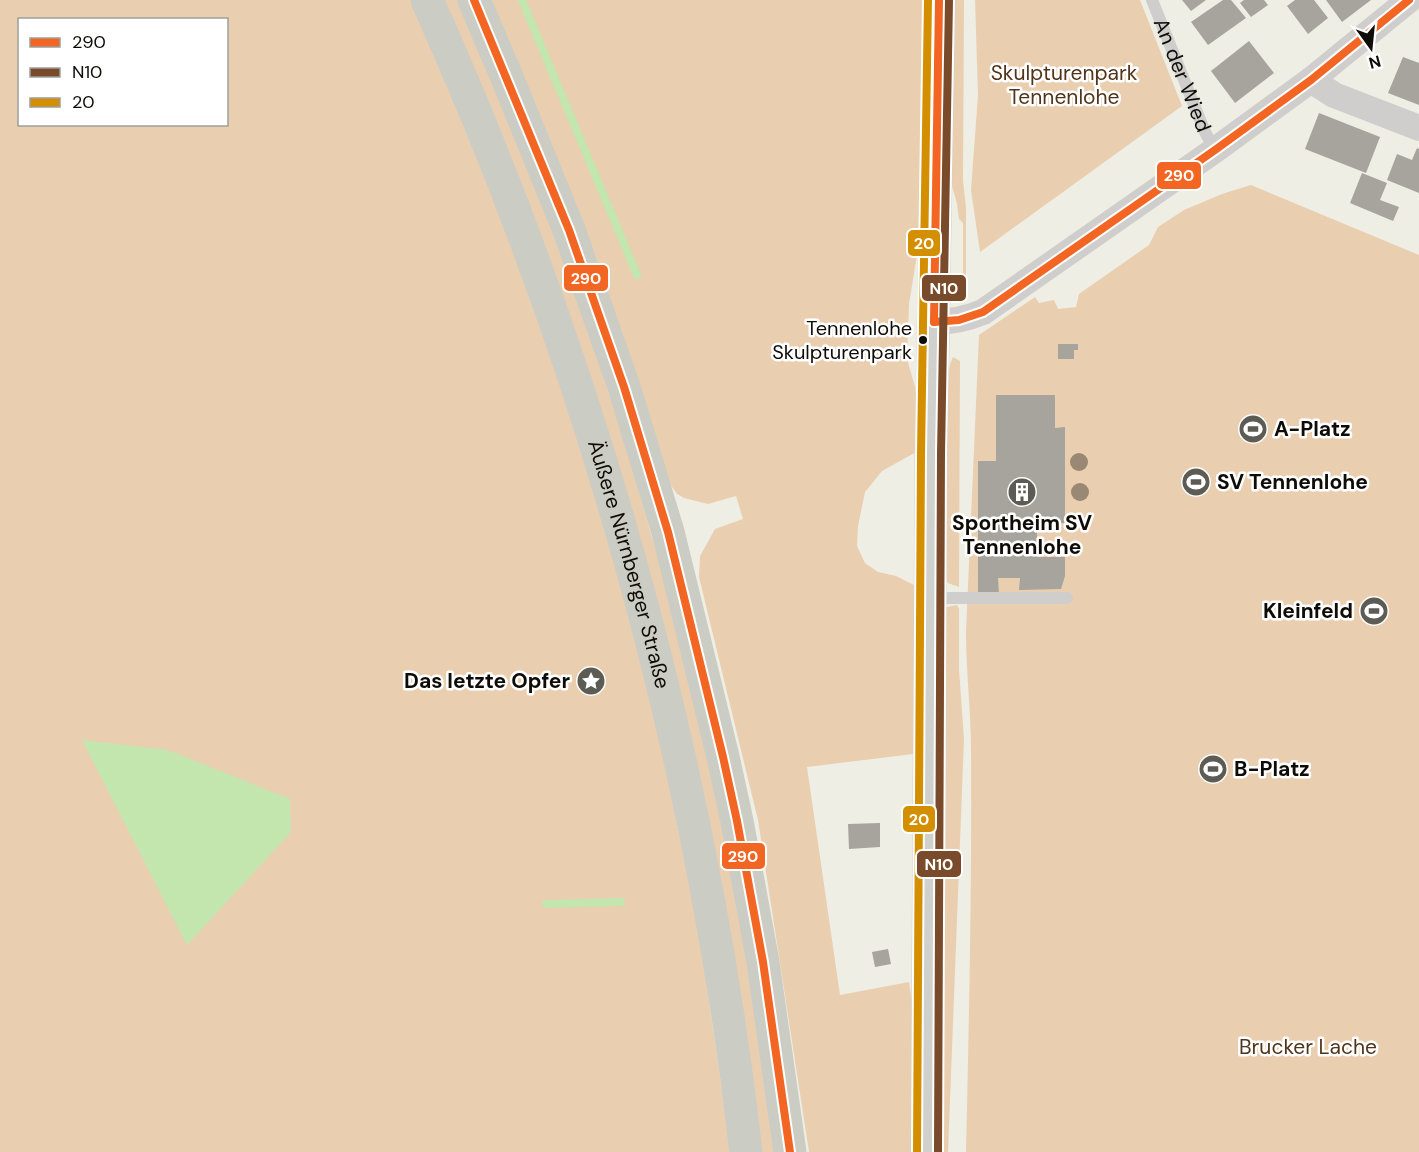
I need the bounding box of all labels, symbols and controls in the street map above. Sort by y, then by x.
street label: An der Wied [1147,14,1218,136]
legend [18,18,228,126]
north arrow [1341,18,1401,78]
text: 290 [72,30,106,54]
text: N [1366,50,1383,74]
park label: Skulpturenpark Tennenlohe [991,59,1138,111]
text: N10 [72,60,102,84]
text: 20 [72,90,95,114]
line badge: 290 [1156,161,1202,190]
text: 290 [1164,165,1194,186]
line badge: 20 [907,229,941,257]
text: 20 [914,233,934,254]
line badge: 290 [563,264,609,292]
text: 290 [571,268,601,289]
line badge: N10 [921,274,967,302]
text: N10 [930,278,958,299]
place label: Tennenlohe Skulpturenpark [772,315,912,365]
marker: Tennenlohe Skulpturenpark [917,334,929,346]
sports icon: A-Platz [1237,413,1269,445]
place label: A-Platz [1274,415,1350,443]
street label: Äußere Nürnberger Straße [581,436,677,691]
sports icon: SV Tennenlohe [1180,466,1212,498]
place label: SV Tennenlohe [1217,468,1368,496]
building icon: Sportheim SV Tennenlohe [1006,476,1038,508]
place label: Sportheim SV Tennenlohe [952,509,1092,561]
sports icon: Kleinfeld [1358,595,1390,627]
place label: Kleinfeld [1263,597,1353,625]
place icon: Das letzte Opfer [575,665,607,697]
place label: Das letzte Opfer [404,667,570,695]
sports icon: B-Platz [1197,753,1229,785]
place label: B-Platz [1234,755,1310,783]
line badge: 20 [902,805,936,833]
text: 20 [909,809,929,830]
line badge: 290 [721,842,766,870]
text: 290 [728,846,758,867]
line badge: N10 [916,850,962,878]
text: N10 [925,854,953,875]
park label: Brucker Lache [1239,1033,1377,1061]

